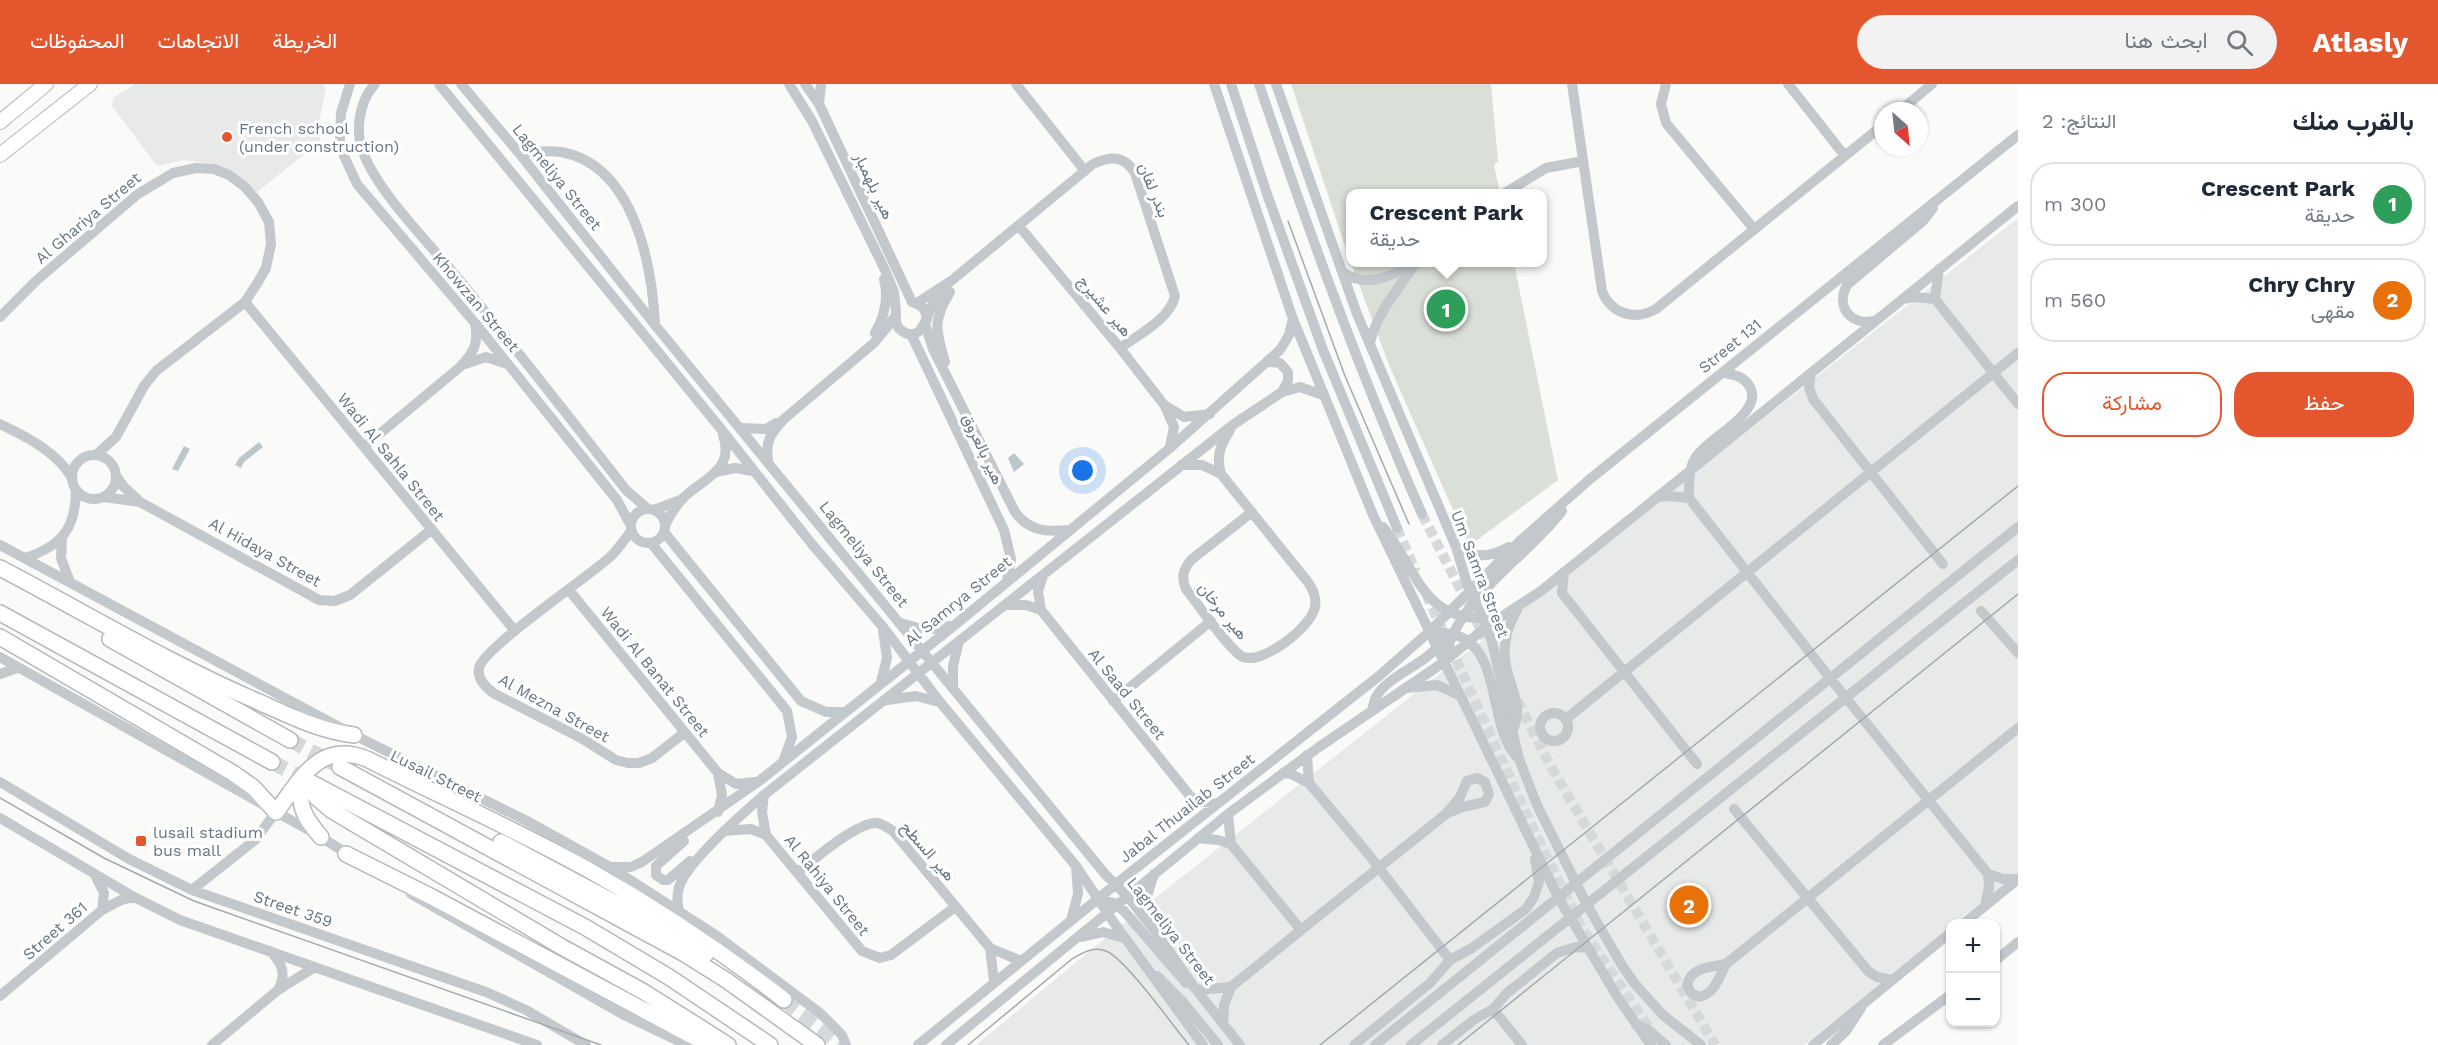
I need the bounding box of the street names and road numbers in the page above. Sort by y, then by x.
street label: Lagmeliya Street [508,120,606,234]
street label: هير بلهمبار [849,149,898,223]
street label: بندر لفان [1134,160,1174,220]
street label: Al Ghariya Street [31,168,145,268]
street label: Khowzan Street [429,248,523,356]
street label: هير عشيرج [1072,271,1136,342]
street label: Street 131 [1695,315,1765,377]
street label: Wadi Al Sahla Street [333,389,449,525]
street label: هير بالعروق [957,411,1008,488]
street label: Lagmeliya Street [815,497,913,611]
street label: Um Samra Street [1447,508,1513,641]
street label: Al Hidaya Street [206,513,325,591]
street label: Al Samrya Street [901,552,1015,650]
street label: هير مرخان [1193,578,1252,644]
street label: Wadi Al Banat Street [597,603,713,741]
street label: Al Saad Street [1084,644,1170,744]
street label: Al Mezna Street [495,670,613,746]
street label: Lusail Street [387,746,485,806]
street label: Jabal Thuailab Street [1116,749,1259,867]
street label: هير السطح [895,817,959,886]
street label: Al Rahiya Street [780,831,874,940]
street label: Lagmeliya Street [1123,873,1219,989]
street label: Street 359 [251,887,335,931]
street label: Street 361 [19,898,91,964]

